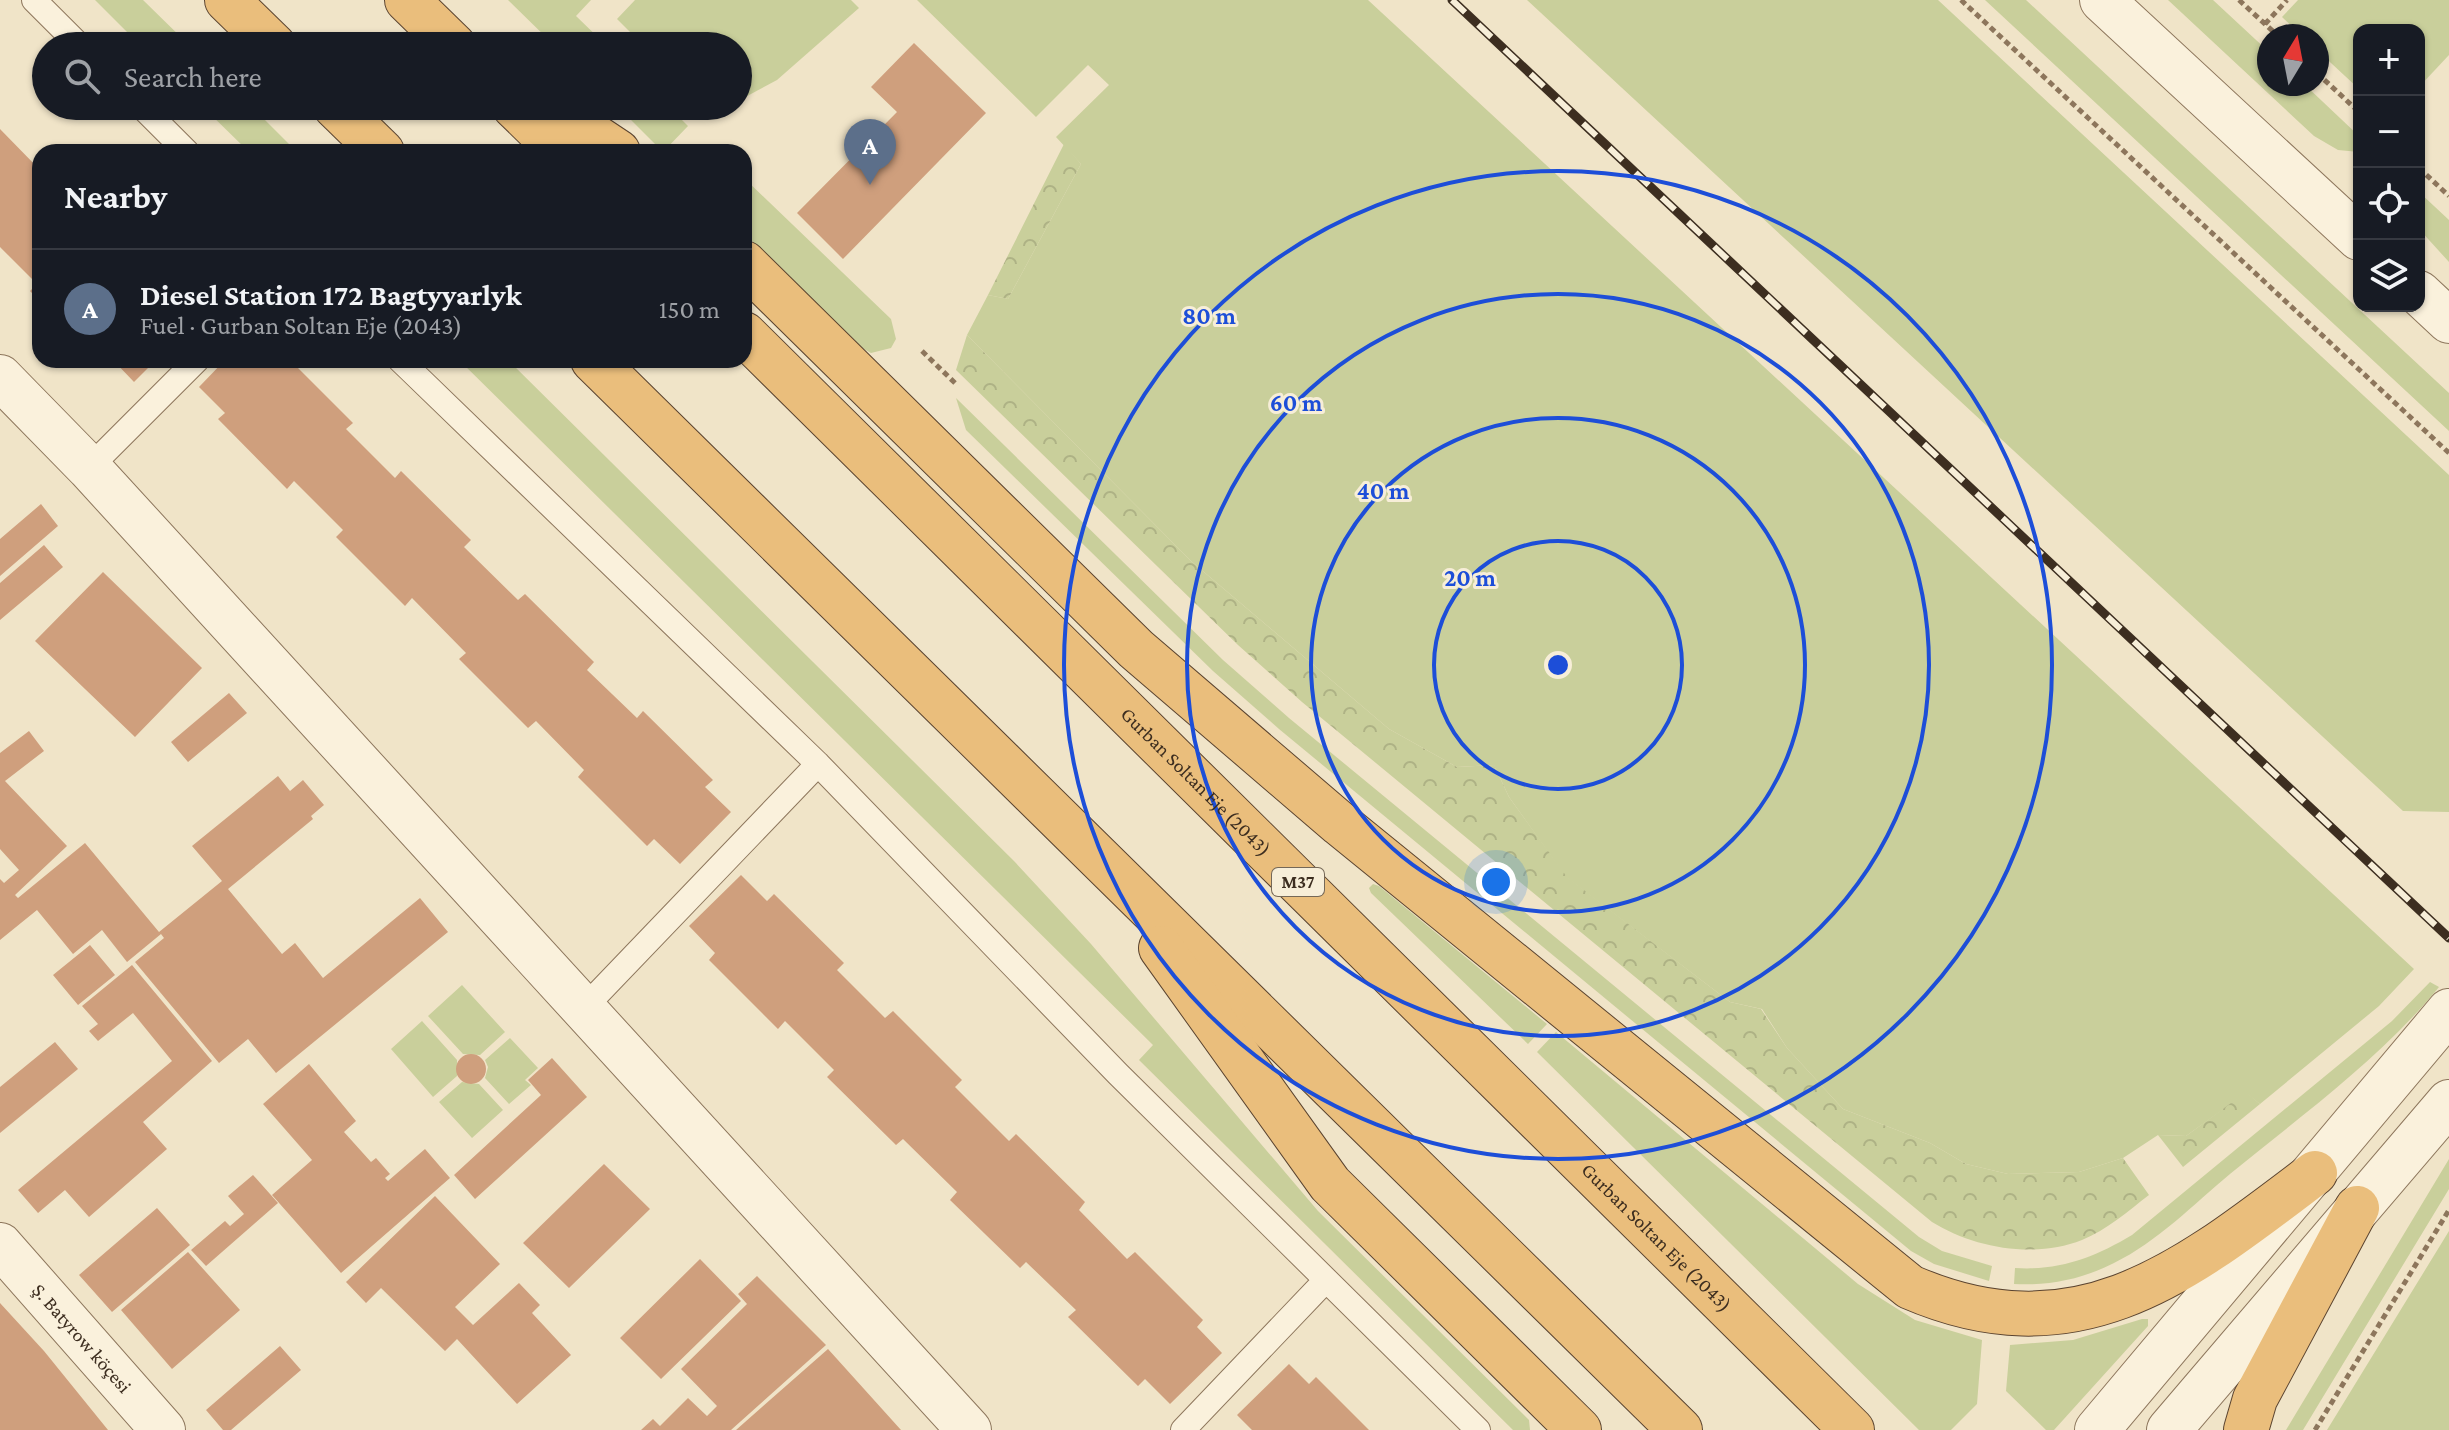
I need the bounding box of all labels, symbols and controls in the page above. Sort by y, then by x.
north arrow [2257,24,2329,96]
map controls [2353,24,2425,312]
button: + [2353,24,2425,96]
search box [32,32,752,120]
icon: search [60,54,104,98]
text: Search here [124,60,262,93]
button: − [2353,96,2425,168]
pin: A [844,119,896,185]
button: locate [2353,168,2425,240]
text: Nearby [64,178,167,215]
button: layers [2353,240,2425,312]
text: Diesel Station 172 Bagtyyarlyk [140,278,522,311]
text: A [82,295,98,324]
text: 150 m [659,295,720,324]
text: 80 m [1182,302,1236,329]
text: Fuel · Gurban Soltan Eje (2043) [140,311,463,340]
text: 60 m [1270,389,1323,416]
text: 40 m [1357,477,1410,504]
text: 20 m [1444,564,1497,591]
centre of rings [1544,651,1572,679]
street label: Gurban Soltan Eje (2043) [1117,703,1276,861]
your location [1476,862,1516,902]
road number: M37 [1272,868,1324,896]
street label: Gurban Soltan Eje (2043) [1577,1158,1736,1316]
street label: Ş. Batyrow köçesi [27,1279,136,1397]

